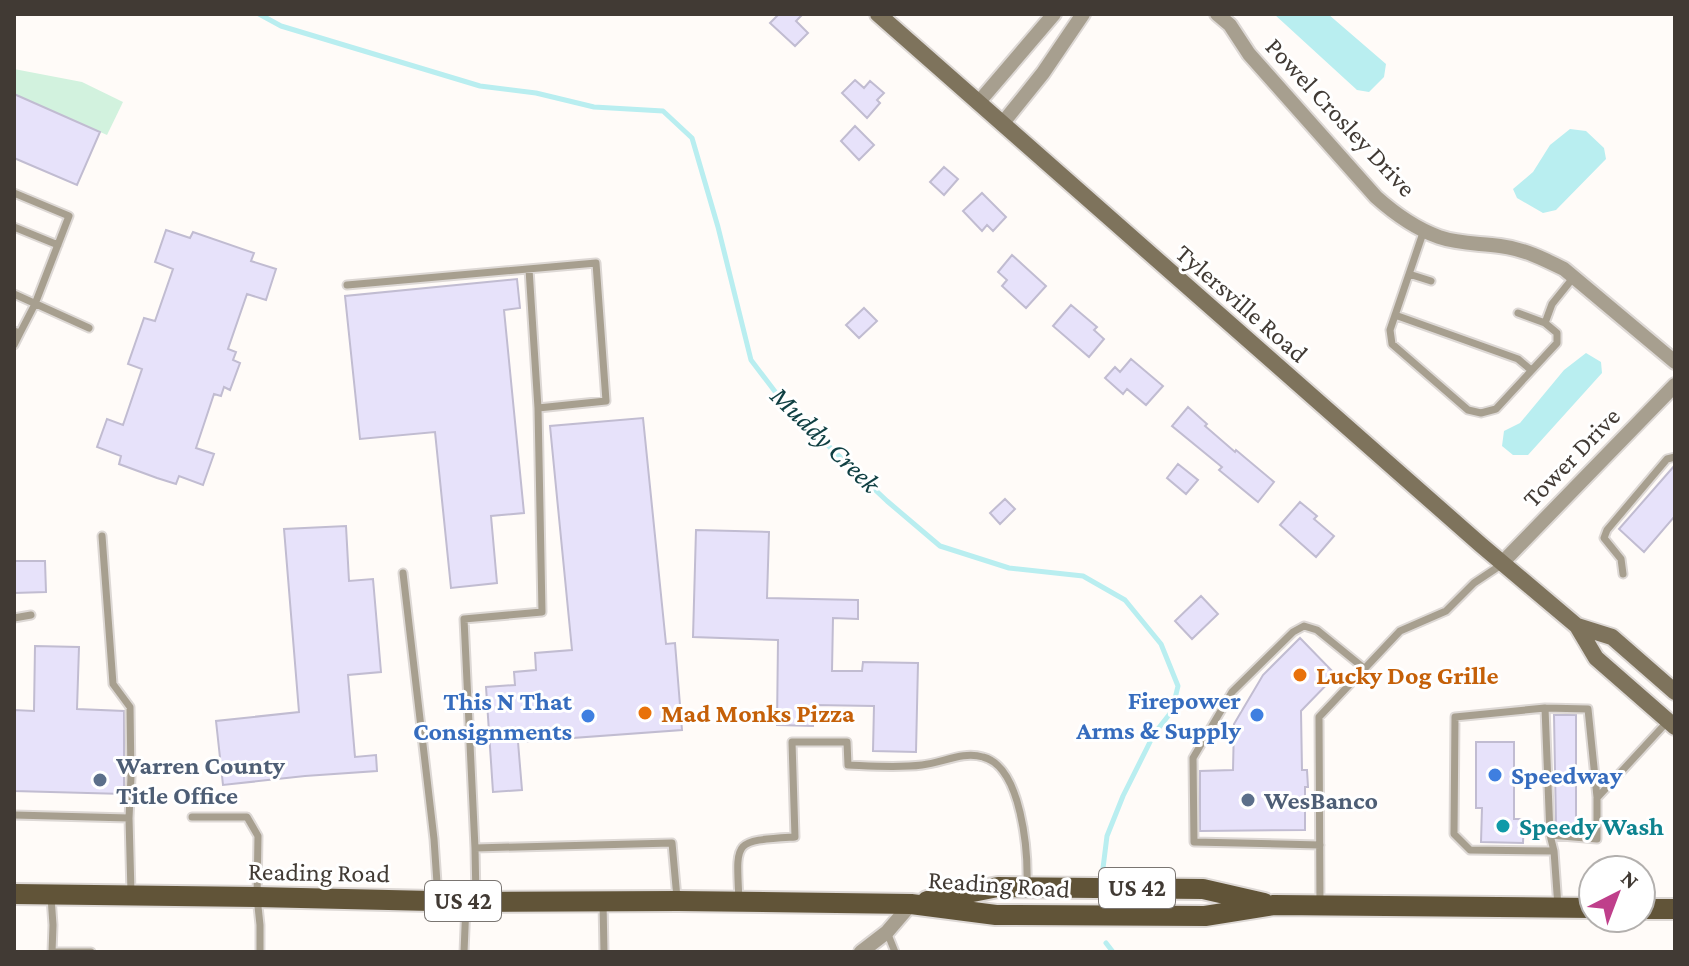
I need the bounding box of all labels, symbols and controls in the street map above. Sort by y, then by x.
street label: Powel Crosley Drive [1260,32,1422,203]
street label: Tylersville Road [1170,238,1314,369]
water label: Muddy Creek [764,379,888,500]
street label: Tower Drive [1517,402,1626,513]
place label: Lucky Dog Grille [1316,661,1499,690]
marker: Lucky Dog Grille [1291,666,1309,684]
place label: Firepower Arms & Supply [1075,686,1242,745]
place label: This N That Consignments [413,687,573,746]
place label: Mad Monks Pizza [661,699,855,728]
marker: Mad Monks Pizza [636,704,654,722]
marker: Firepower Arms & Supply [1248,706,1266,724]
marker: This N That Consignments [579,707,597,725]
place label: Warren County Title Office [115,751,285,810]
place label: Speedway [1511,761,1623,790]
marker: Speedway [1486,766,1504,784]
marker: Warren County Title Office [91,771,109,789]
place label: WesBanco [1263,786,1378,815]
marker: WesBanco [1239,791,1257,809]
place label: Speedy Wash [1519,812,1664,841]
marker: Speedy Wash [1494,817,1512,835]
north arrow [1577,854,1657,934]
street label: Reading Road [248,857,391,888]
street label: Reading Road [927,865,1071,904]
text: N [1616,865,1644,894]
road number: US 42 [1099,868,1175,908]
road number: US 42 [425,881,501,921]

